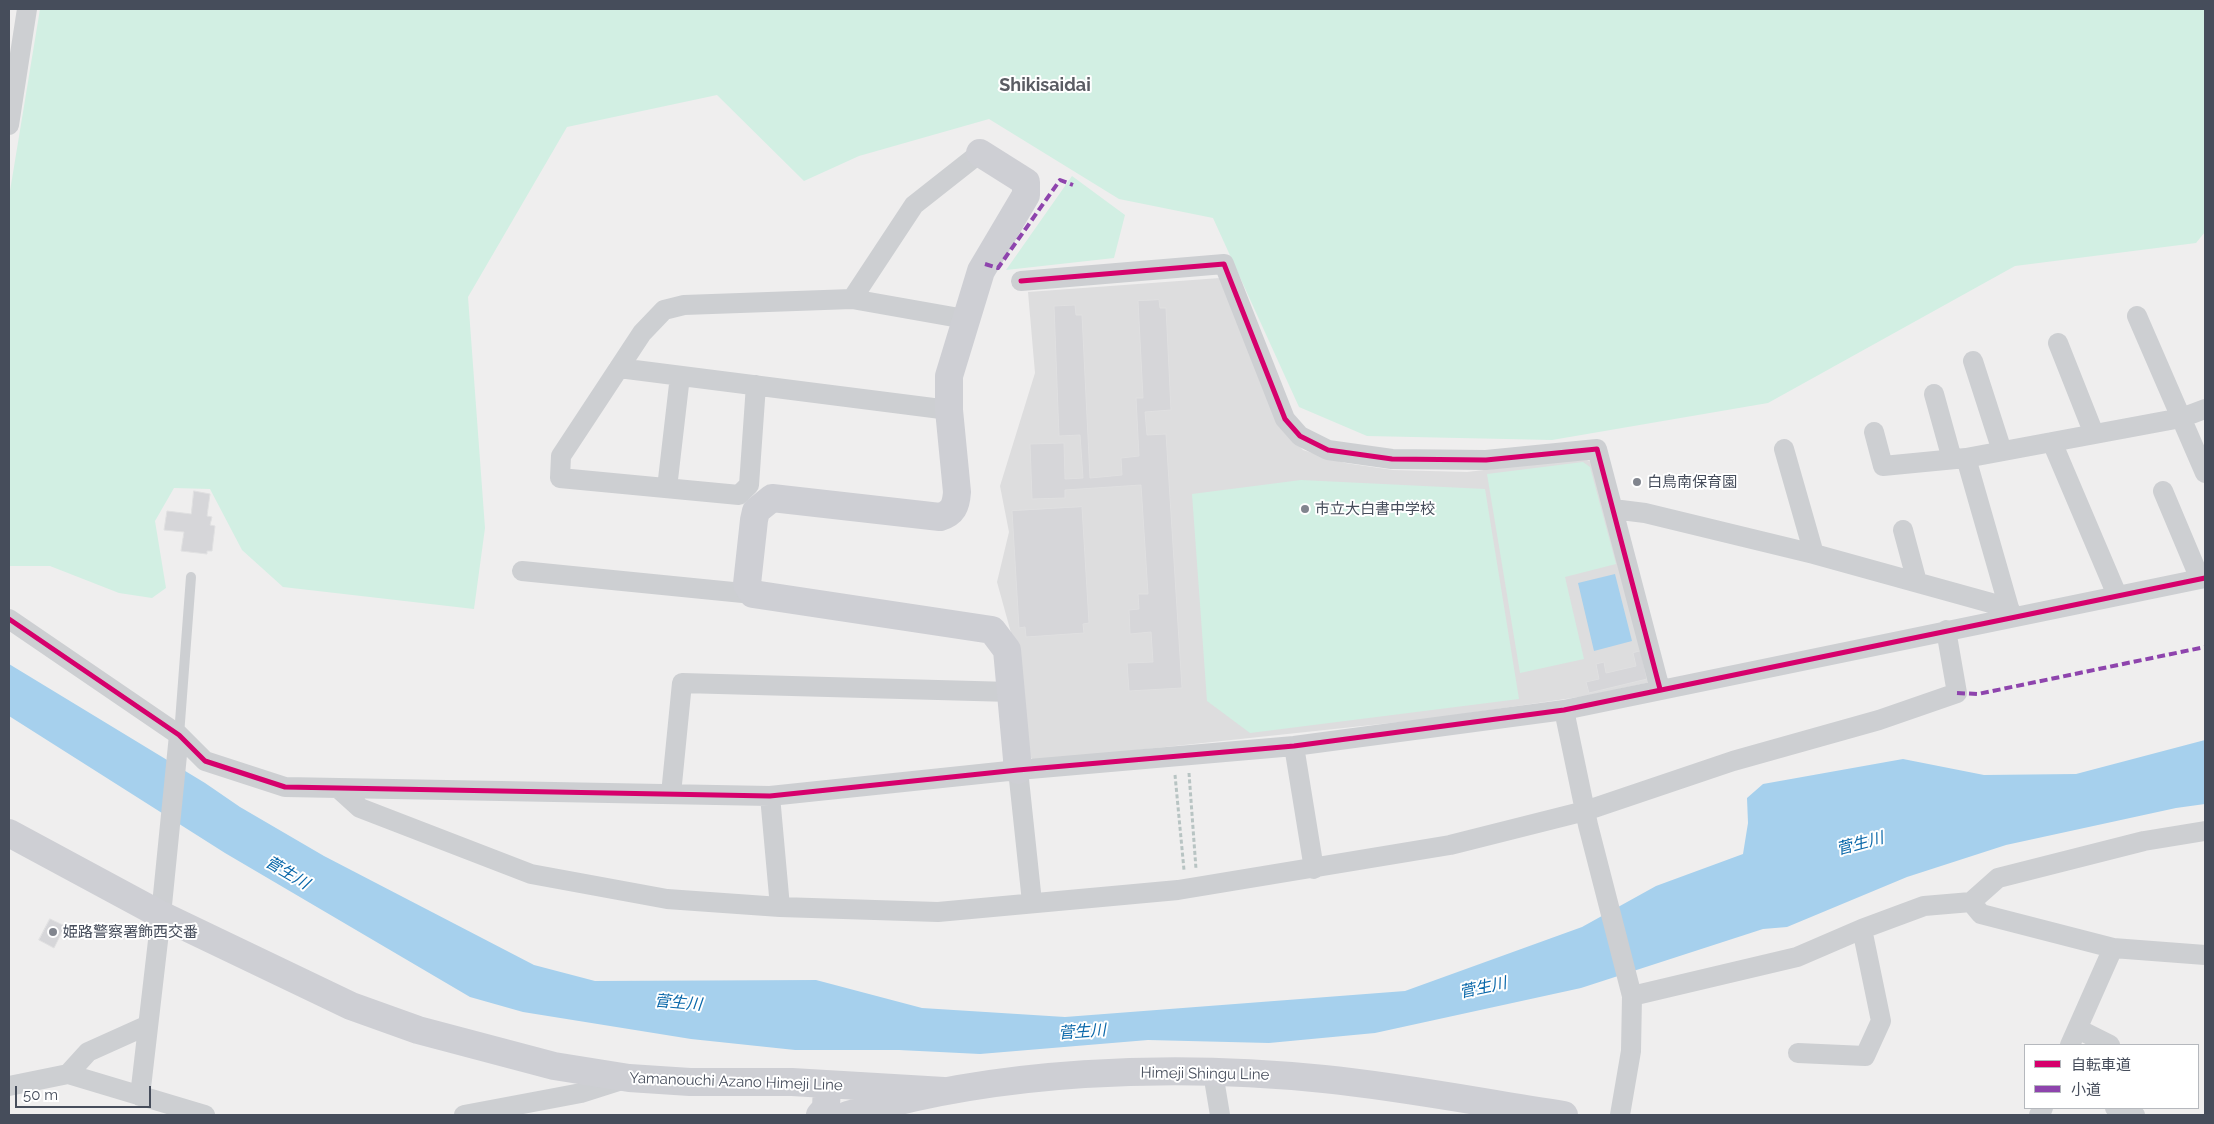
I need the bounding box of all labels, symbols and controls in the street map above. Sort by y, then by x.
district label: Shikisaidai [999,75,1091,97]
place label: 白鳥南保育園 [1647,473,1737,491]
marker: 白鳥南保育園 [1631,476,1643,488]
place label: 市立大白書中学校 [1315,500,1435,518]
marker: 市立大白書中学校 [1299,503,1311,515]
water label: 菅生川 [1834,829,1886,859]
water label: 菅生川 [261,852,313,894]
place label: 姫路警察署飾西交番 [63,923,198,941]
marker: 姫路警察署飾西交番 [47,926,59,938]
water label: 菅生川 [1458,974,1508,1002]
water label: 菅生川 [653,991,703,1015]
water label: 菅生川 [1057,1021,1107,1043]
legend [2024,1044,2199,1109]
text: 自転車道 [2071,1056,2131,1074]
street label: Himeji Shingu Line [1140,1064,1270,1084]
street label: Yamanouchi Azano Himeji Line [629,1069,843,1095]
scale bar [18,1076,154,1108]
text: 小道 [2071,1081,2101,1099]
text: 50 m [23,1086,58,1104]

